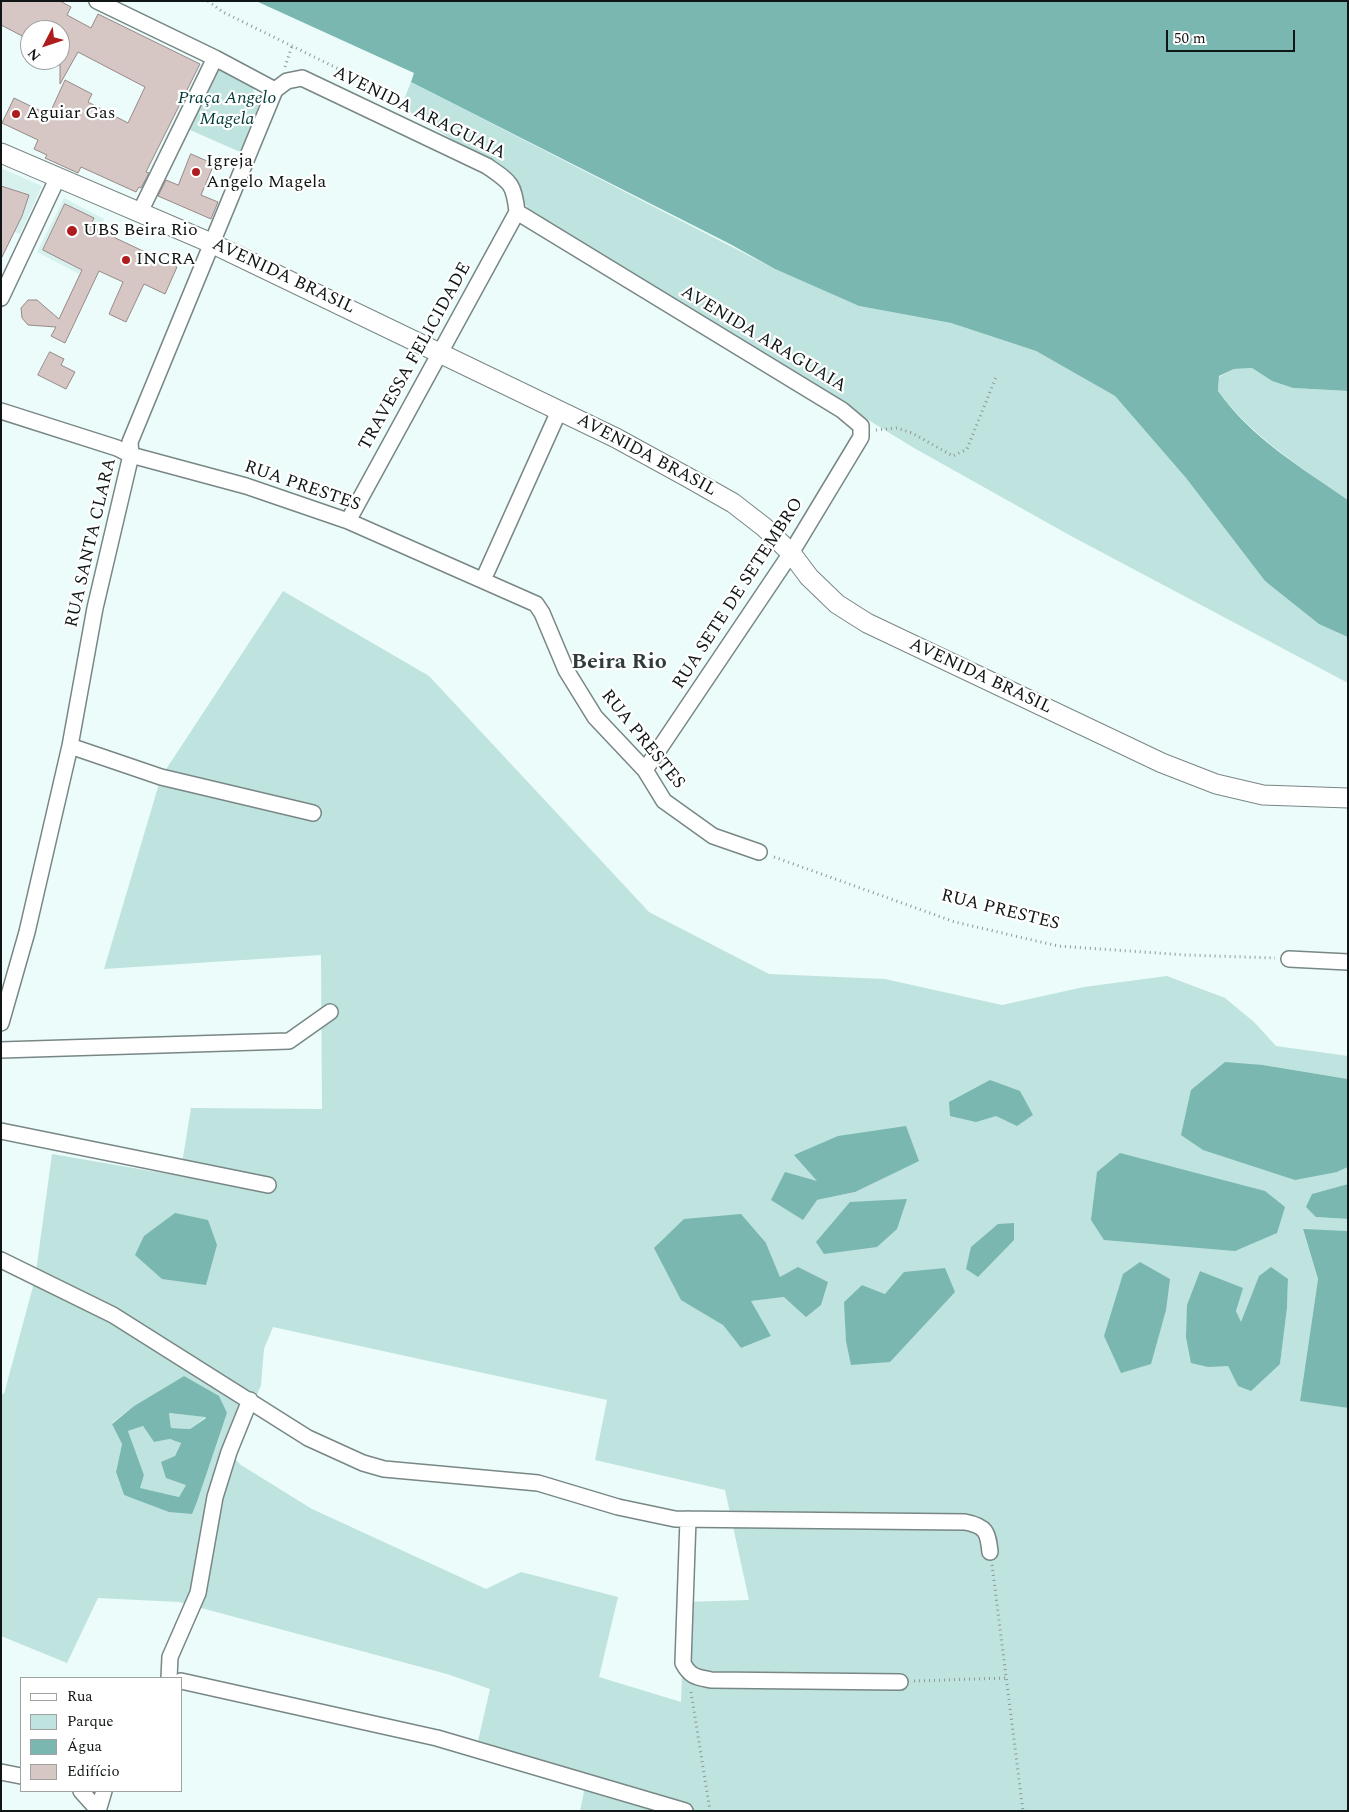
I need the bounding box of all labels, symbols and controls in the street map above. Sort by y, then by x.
north arrow [20,20,70,70]
scale bar [1169,20,1298,52]
text: 50 m [1174,27,1206,50]
text: N [22,43,46,66]
street label: AVENIDA ARAGUAIA [329,63,509,165]
park label: Praça Angelo Magela [178,88,276,130]
place label: Aguiar Gas [26,103,116,125]
marker: Aguiar Gas [10,108,22,120]
place label: Igreja Angelo Magela [206,151,326,193]
marker: Igreja Angelo Magela [190,166,202,178]
place label: UBS Beira Rio [83,220,198,242]
marker: UBS Beira Rio [65,224,79,238]
street label: AVENIDA BRASIL [208,234,358,320]
place label: INCRA [136,249,196,271]
marker: INCRA [120,254,132,266]
street label: TRAVESSA FELICIDADE [355,259,477,455]
street label: AVENIDA ARAGUAIA [676,282,850,398]
street label: AVENIDA BRASIL [573,410,719,502]
street label: RUA SANTA CLARA [62,456,122,630]
street label: RUA PRESTES [241,457,363,517]
street label: RUA SETE DE SETEMBRO [669,494,809,694]
street label: AVENIDA BRASIL [905,634,1055,720]
district label: Beira Rio [571,651,667,677]
street label: RUA PRESTES [595,686,689,794]
street label: RUA PRESTES [938,886,1062,936]
legend [20,1677,182,1792]
text: Rua [67,1685,93,1708]
text: Parque [67,1710,114,1733]
text: Água [67,1735,102,1758]
text: Edifício [67,1760,120,1783]

